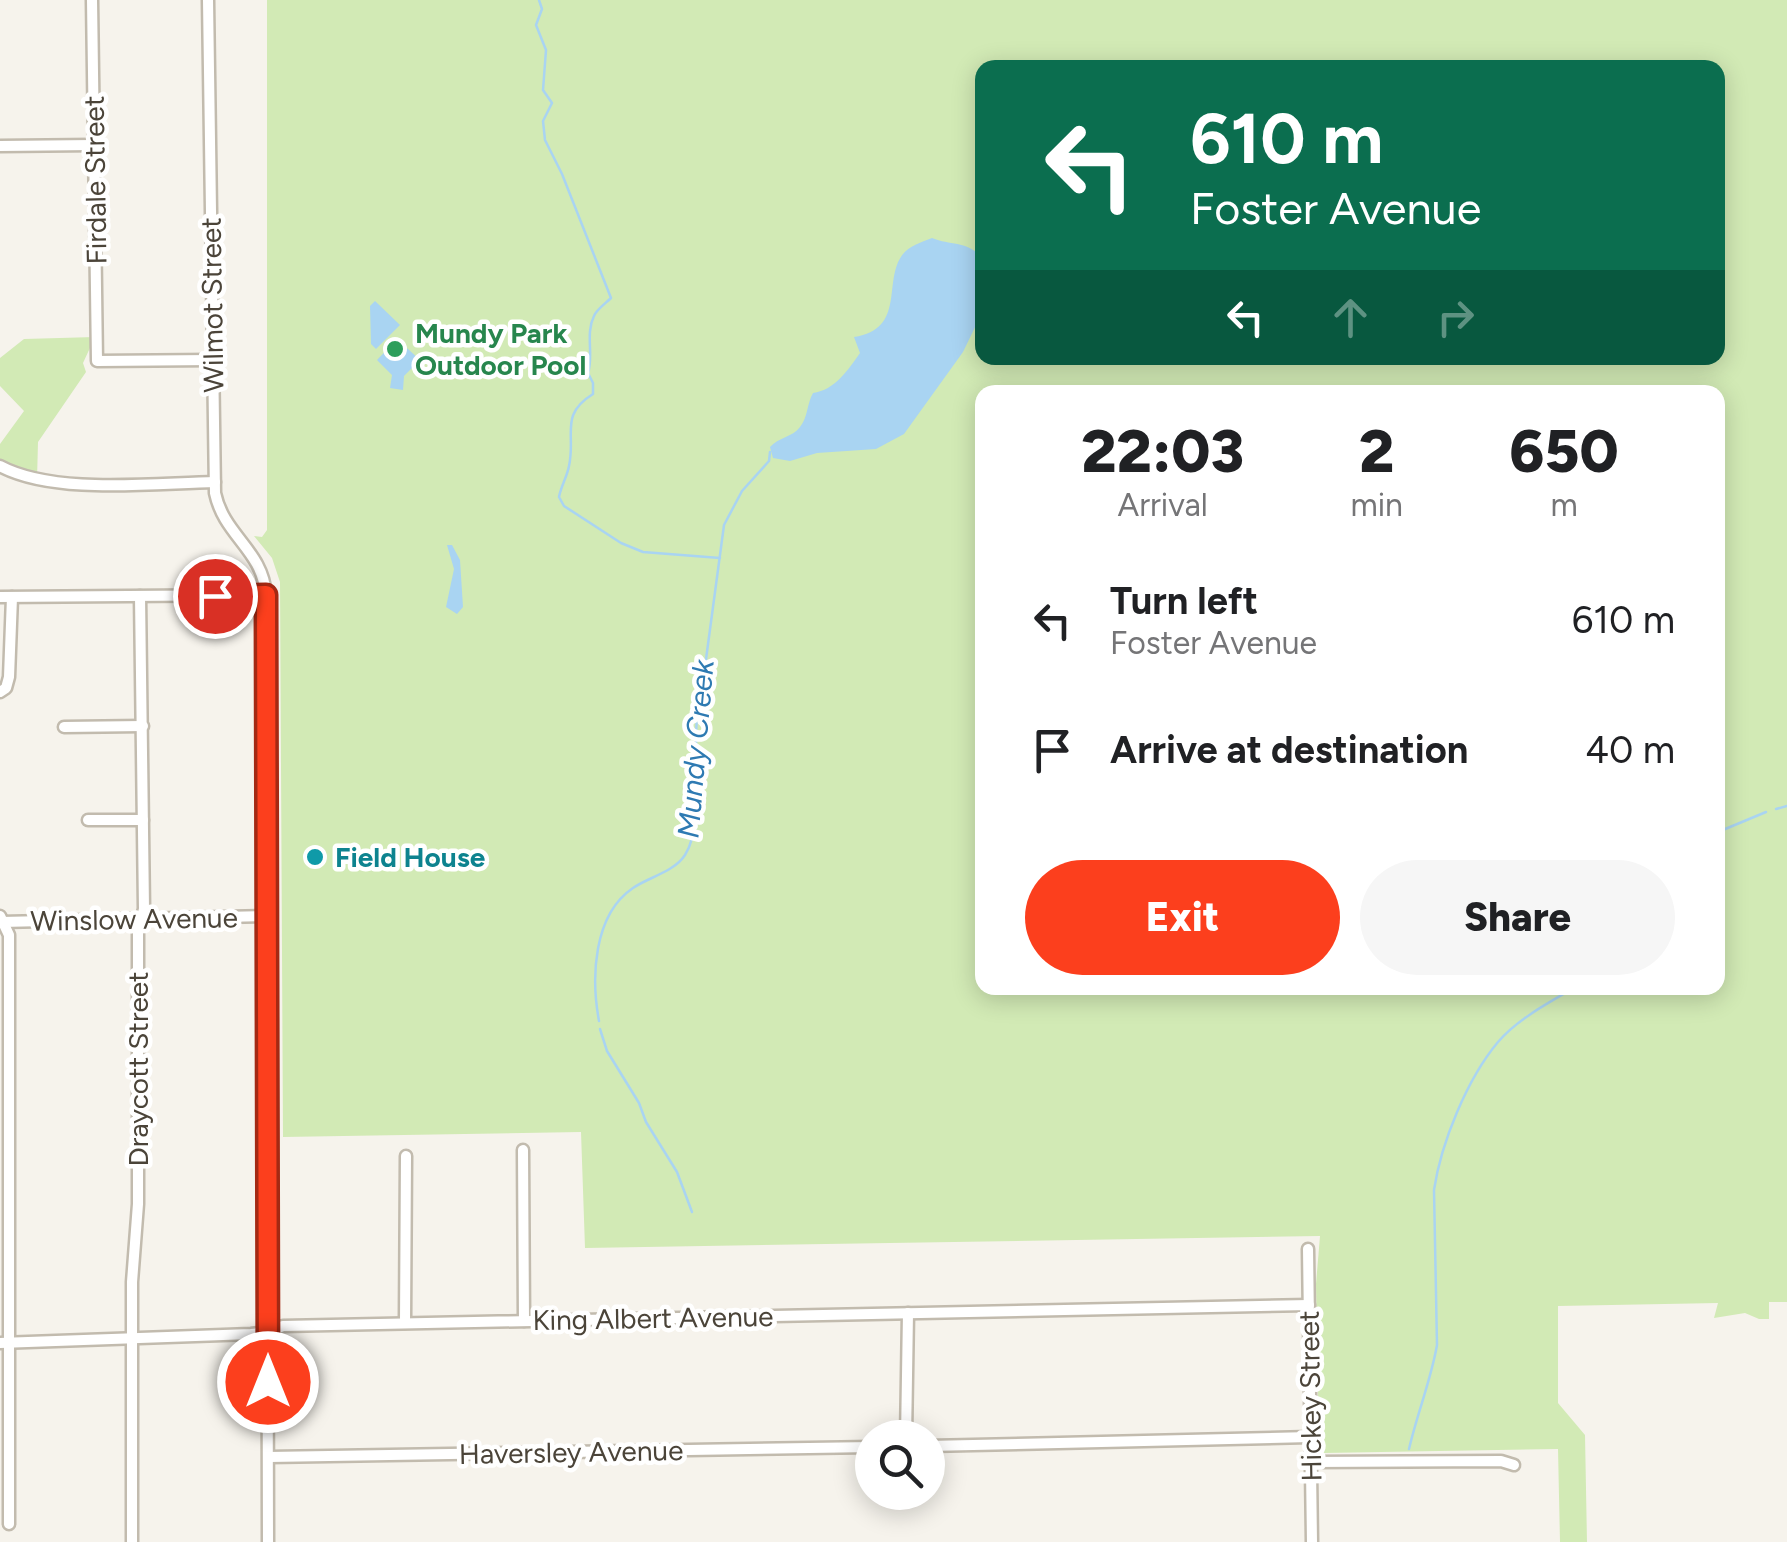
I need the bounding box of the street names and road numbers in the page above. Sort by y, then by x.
street label: Firdale Street [77,95,113,265]
street label: Wilmot Street [193,217,231,393]
street label: Winslow Avenue [30,900,238,938]
street label: Draycott Street [121,971,155,1167]
street label: King Albert Avenue [532,1299,774,1337]
street label: Hickey Street [1292,1310,1328,1482]
street label: Haversley Avenue [458,1433,684,1471]

